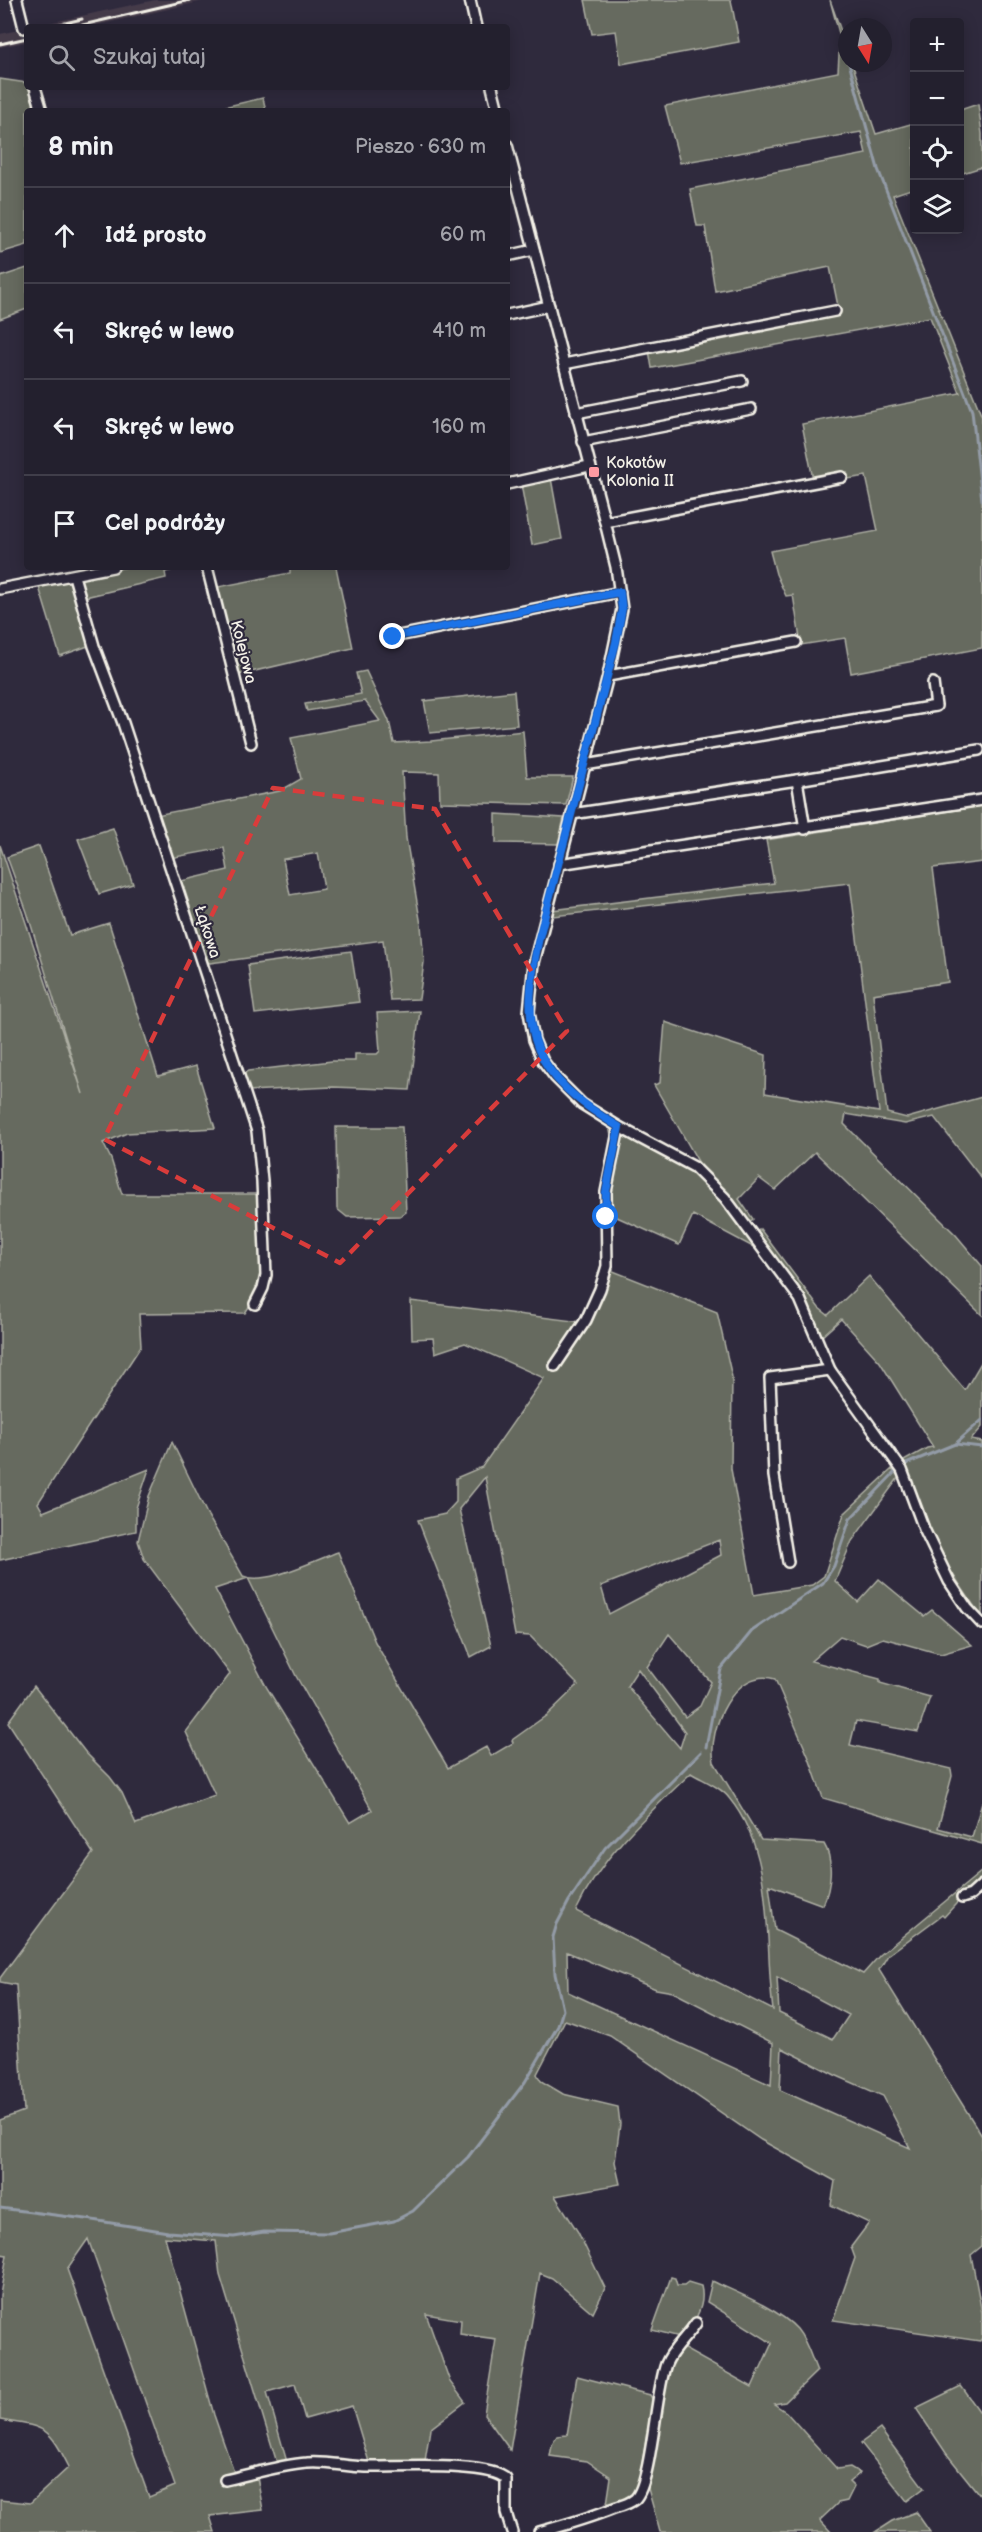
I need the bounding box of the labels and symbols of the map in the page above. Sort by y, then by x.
north arrow [838,18,892,72]
place label: Kokotów Kolonia II [606,454,674,491]
marker: Kokotów Kolonia II [587,465,601,479]
street label: Kolejowa [226,618,260,686]
route end [379,623,405,649]
street label: Łąkowa [190,903,224,961]
route start [592,1203,618,1229]

